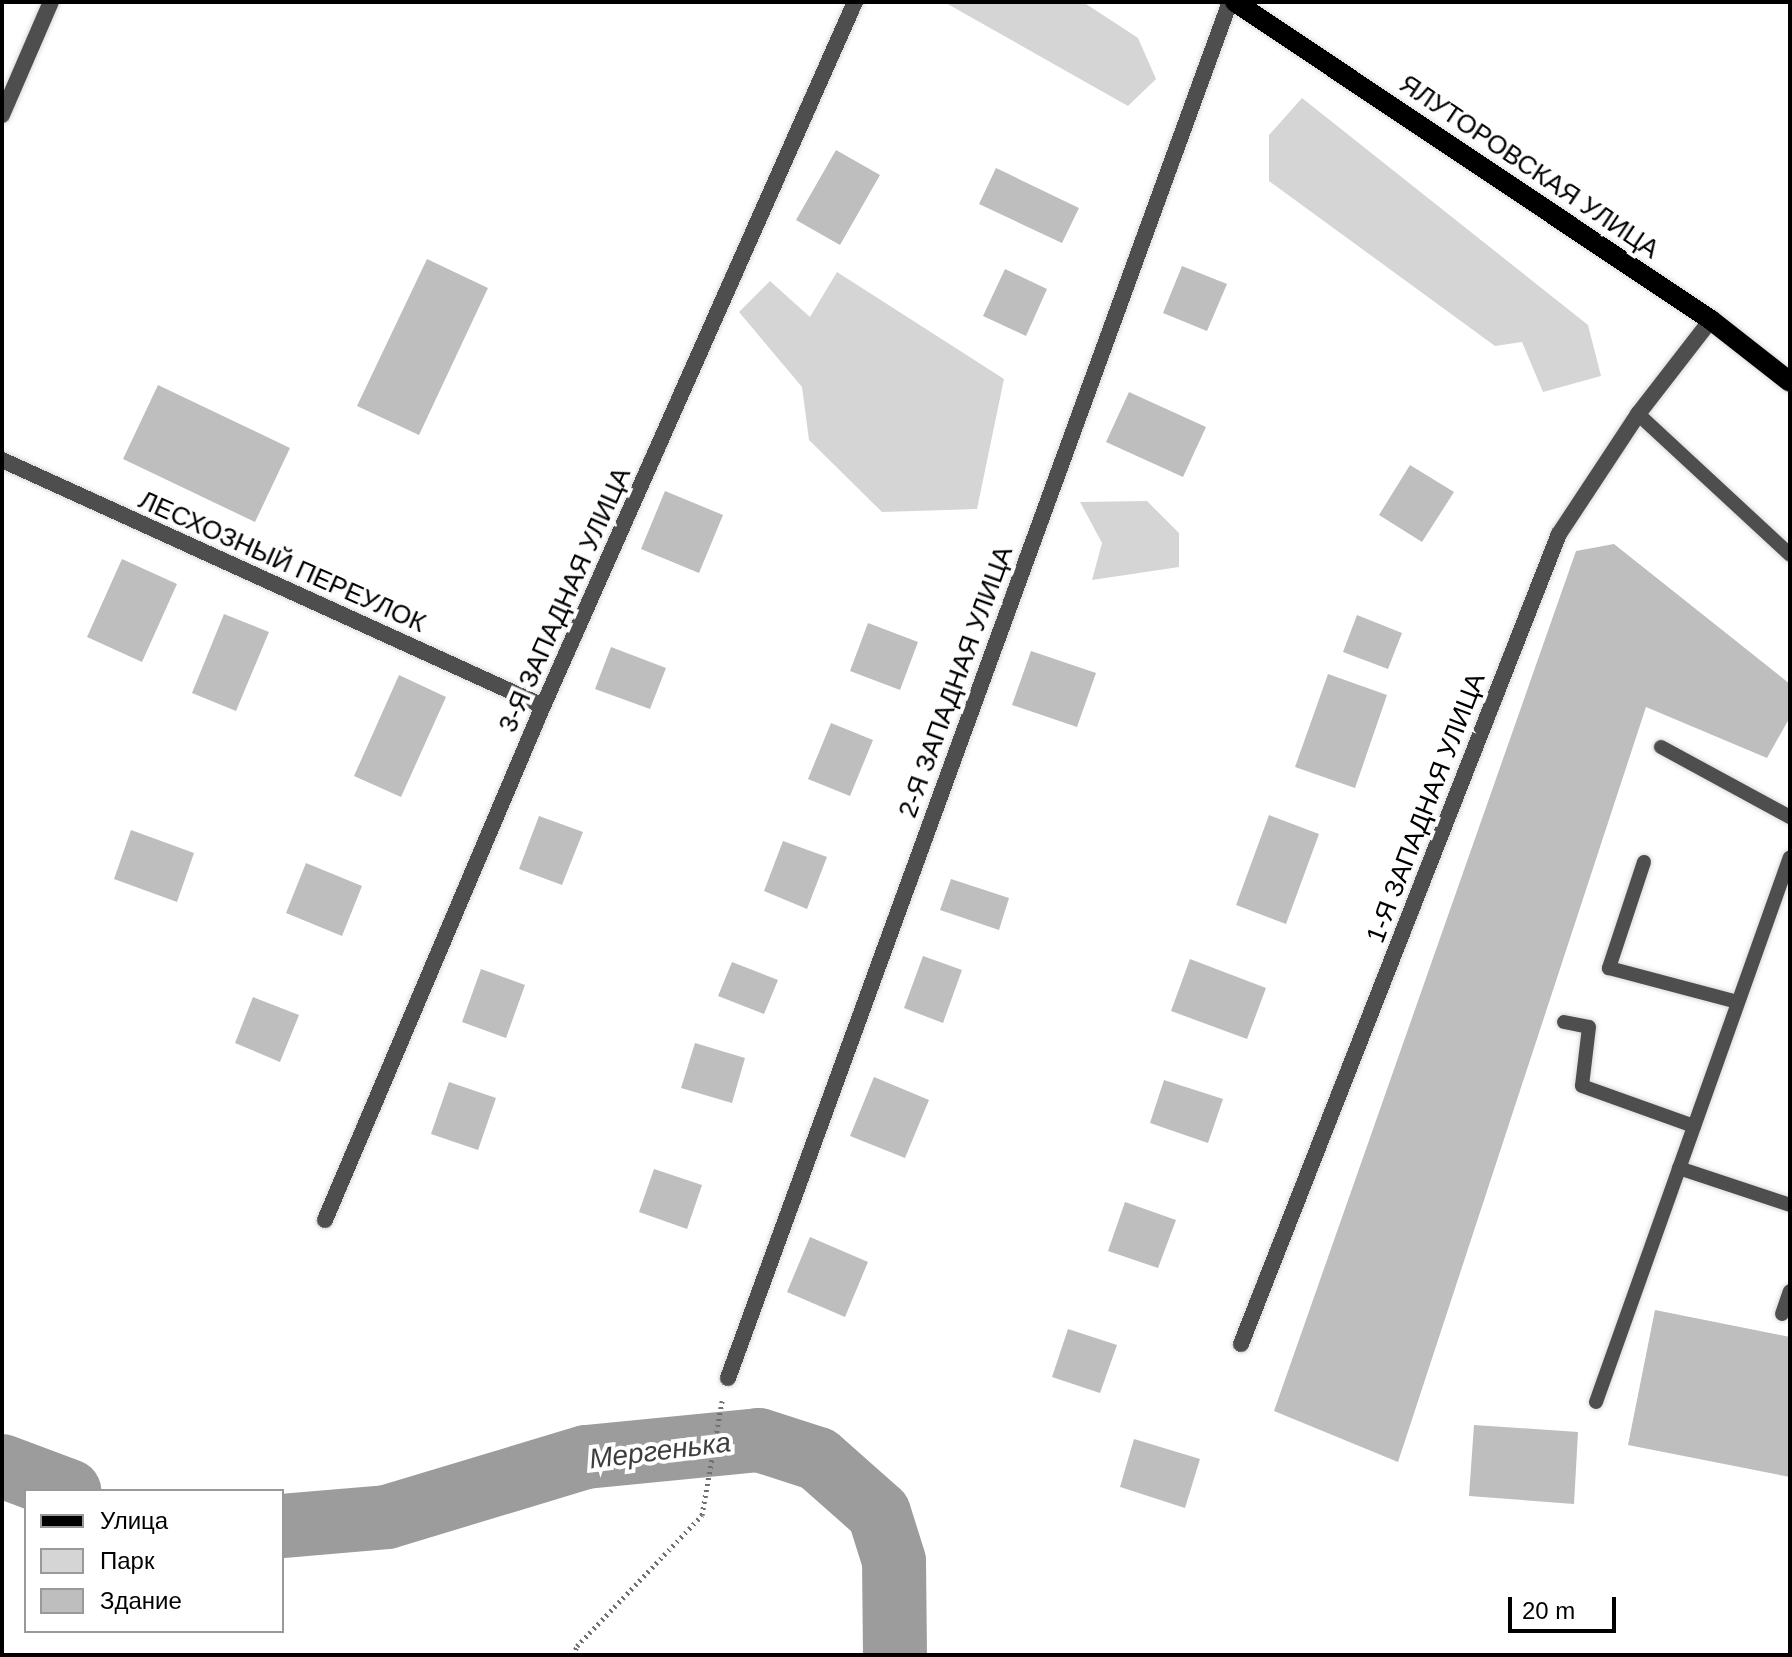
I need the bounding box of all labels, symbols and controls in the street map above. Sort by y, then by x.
street label: ЯЛУТОРОВСКАЯ УЛИЦА [1393,69,1665,265]
street label: 3-Я ЗАПАДНАЯ УЛИЦА [492,463,638,737]
street label: ЛЕСХОЗНЫЙ ПЕРЕУЛОК [134,485,430,639]
street label: 2-Я ЗАПАДНАЯ УЛИЦА [892,542,1020,822]
street label: 1-Я ЗАПАДНАЯ УЛИЦА [1360,669,1492,947]
water label: Мергенька [587,1426,733,1476]
legend [24,1489,284,1633]
text: Улица [100,1507,168,1534]
text: Парк [100,1547,154,1574]
scale bar [1512,1581,1620,1631]
text: Здание [100,1587,182,1614]
text: 20 m [1522,1597,1575,1624]

